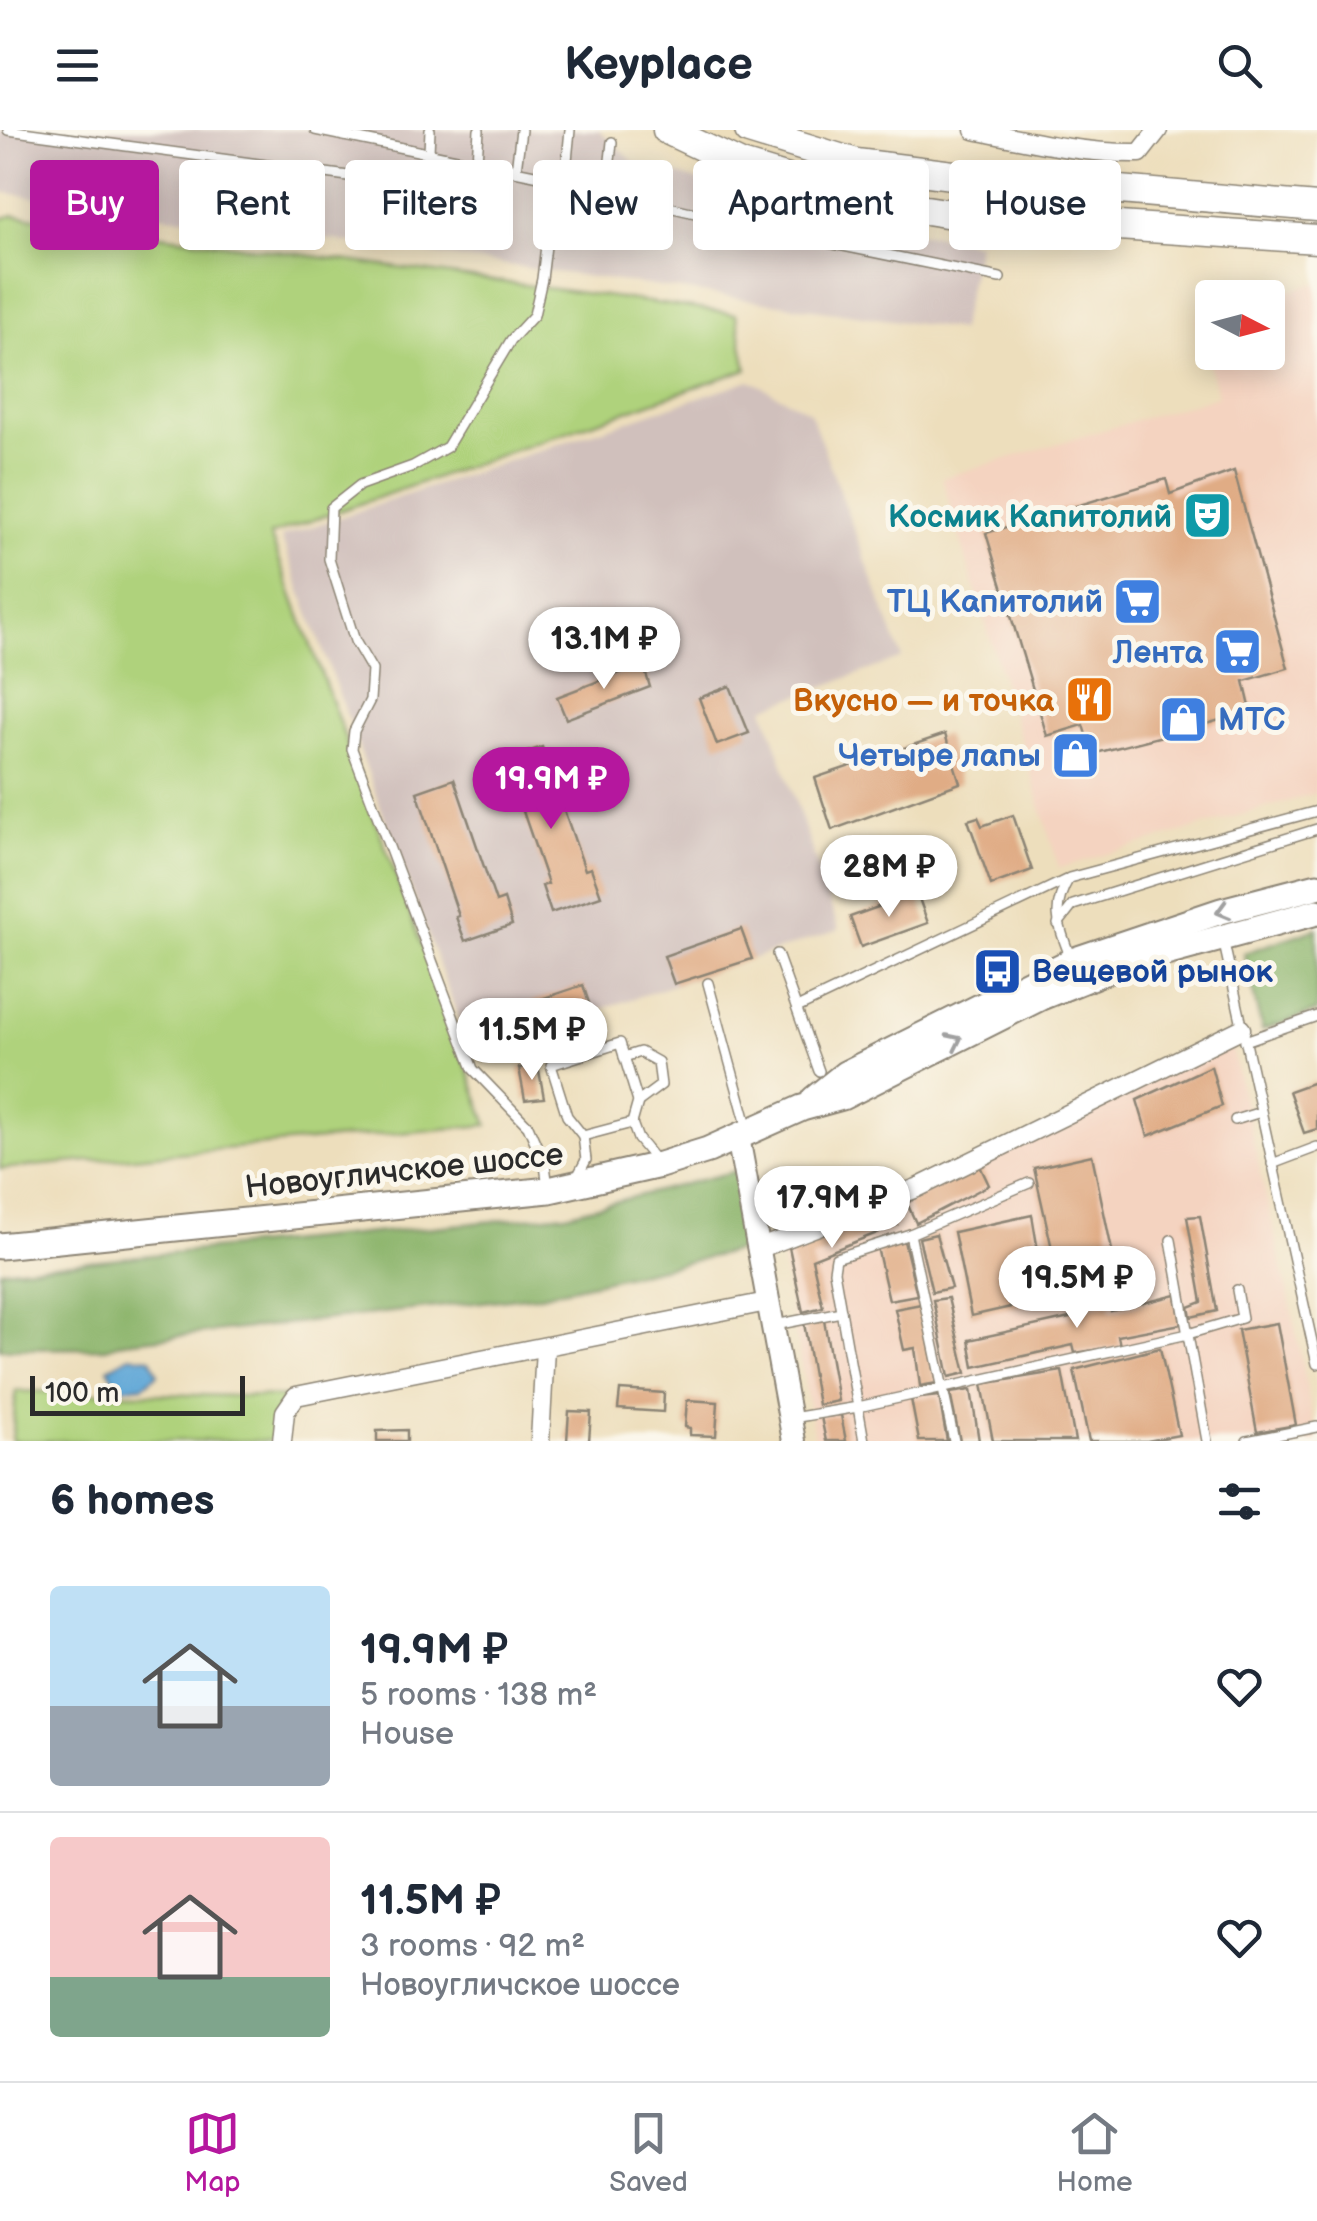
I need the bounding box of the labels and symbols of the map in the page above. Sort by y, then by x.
north arrow [1195,280,1285,370]
theatre icon: Космик Капитолий [1181,490,1233,542]
place label: Космик Капитолий [888,498,1172,537]
supermarket icon: ТЦ Капитолий [1112,575,1164,627]
place label: ТЦ Капитолий [887,583,1103,622]
pin: 13.1M ₽ [512,607,696,692]
supermarket icon: Лента [1212,626,1264,678]
place label: Лента [1112,634,1203,673]
restaurant icon: Вкусно — и точка [1063,674,1115,726]
place label: Вкусно — и точка [793,682,1054,721]
shop icon: МТС [1157,693,1209,745]
place label: МТС [1218,701,1285,740]
shop icon: Четыре лапы [1050,729,1102,781]
place label: Четыре лапы [838,737,1041,776]
pin: 19.9M ₽ [459,747,643,832]
pin: 28M ₽ [819,835,959,920]
one-way arrow [1215,899,1232,920]
bus stop icon: Вещевой рынок [971,945,1023,997]
place label: Вещевой рынок [1032,953,1273,992]
pin: 11.5M ₽ [440,998,624,1083]
one-way arrow [944,1034,962,1053]
street label: Новоугличское шоссе [243,1135,565,1208]
pin: 17.9M ₽ [740,1166,924,1251]
pin: 19.5M ₽ [985,1246,1169,1331]
scale bar [30,1371,245,1416]

